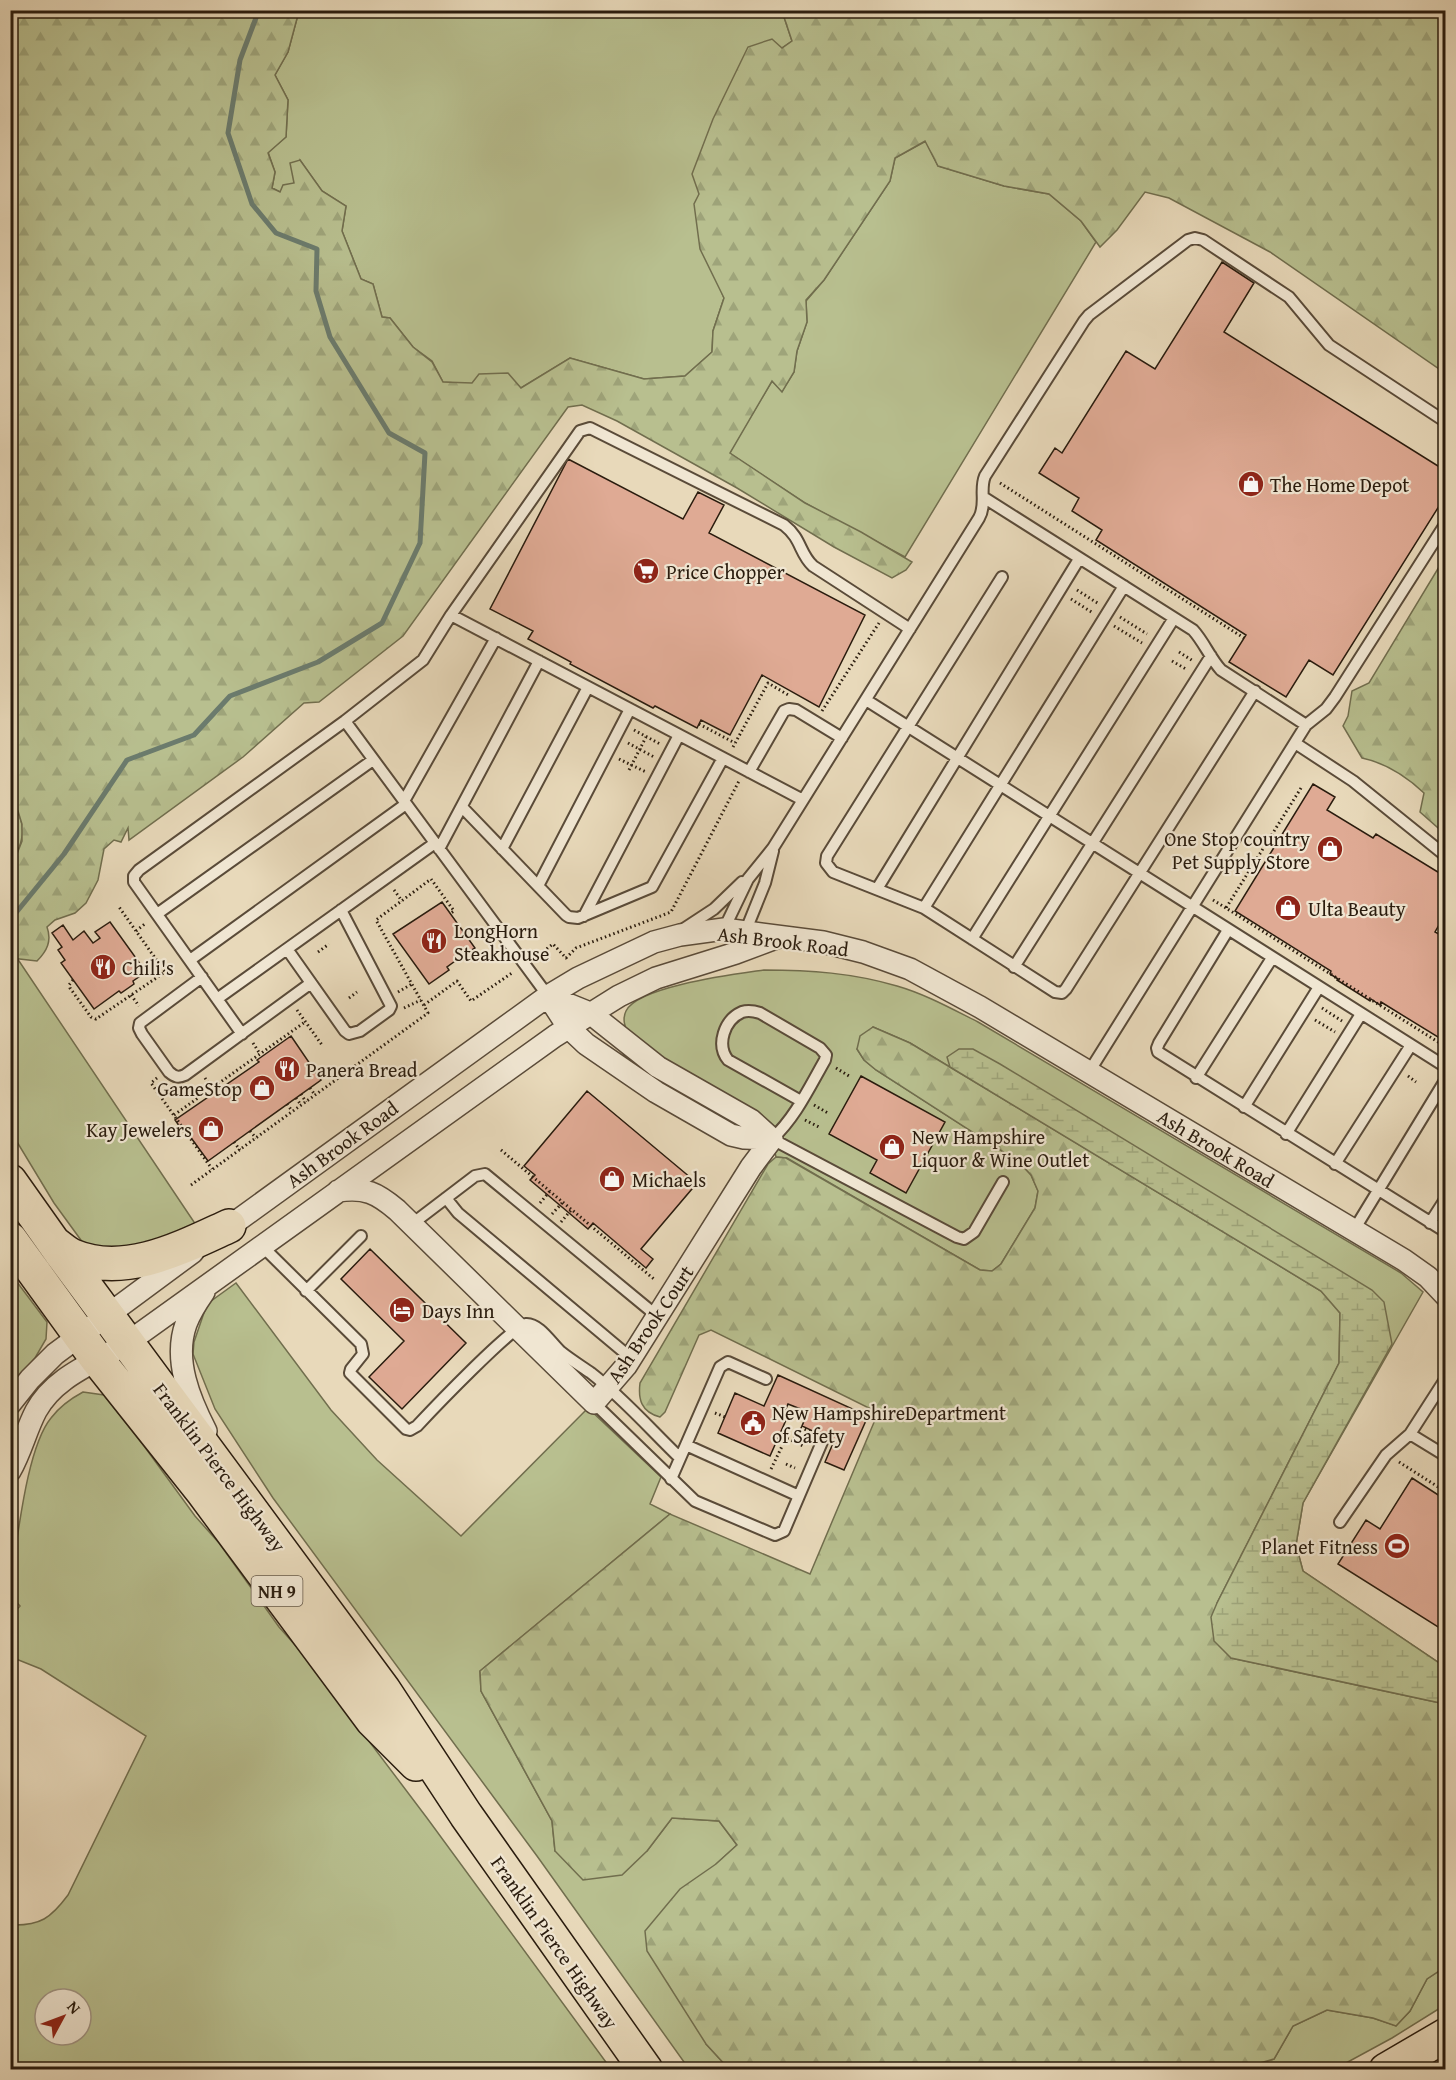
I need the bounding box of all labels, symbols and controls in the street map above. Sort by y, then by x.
shop icon: The Home Depot [1236,469,1266,499]
place label: The Home Depot [1270,470,1409,499]
supermarket icon: Price Chopper [631,556,661,586]
place label: Price Chopper [666,557,785,586]
place label: One Stop country Pet Supply Store [1164,824,1310,876]
shop icon: One Stop country Pet Supply Store [1315,834,1345,864]
shop icon: Ulta Beauty [1273,893,1303,923]
place label: Ulta Beauty [1308,894,1406,923]
place label: LongHorn Steakhouse [454,916,549,968]
street label: Ash Brook Road [716,919,850,963]
restaurant icon: LongHorn Steakhouse [419,926,449,956]
restaurant icon: Chili's [88,952,118,982]
place label: Chili's [122,953,174,982]
restaurant icon: Panera Bread [272,1054,302,1084]
place label: Panera Bread [306,1055,418,1084]
shop icon: GameStop [247,1073,277,1103]
place label: GameStop [157,1074,242,1103]
street label: Ash Brook Road [280,1093,404,1194]
street label: Ash Brook Road [1152,1102,1280,1195]
shop icon: Kay Jewelers [196,1114,226,1144]
place label: Kay Jewelers [86,1115,192,1144]
place label: New Hampshire Liquor & Wine Outlet [912,1122,1089,1174]
shop icon: New Hampshire Liquor & Wine Outlet [877,1132,907,1162]
shop icon: Michaels [597,1164,627,1194]
place label: Michaels [632,1165,706,1194]
street label: Ash Brook Court [600,1259,700,1389]
hotel icon: Days Inn [387,1295,417,1325]
place label: Days Inn [422,1296,495,1325]
street label: Franklin Pierce Highway [147,1376,293,1558]
place label: New HampshireDepartment of Safety [772,1398,1006,1450]
public building icon: New HampshireDepartment of Safety [738,1408,768,1438]
sports icon: Planet Fitness [1382,1531,1412,1561]
place label: Planet Fitness [1261,1532,1378,1561]
road number: NH 9 [252,1576,302,1606]
street label: Franklin Pierce Highway [484,1850,626,2034]
north arrow [33,1987,93,2047]
text: N [62,1995,87,2019]

